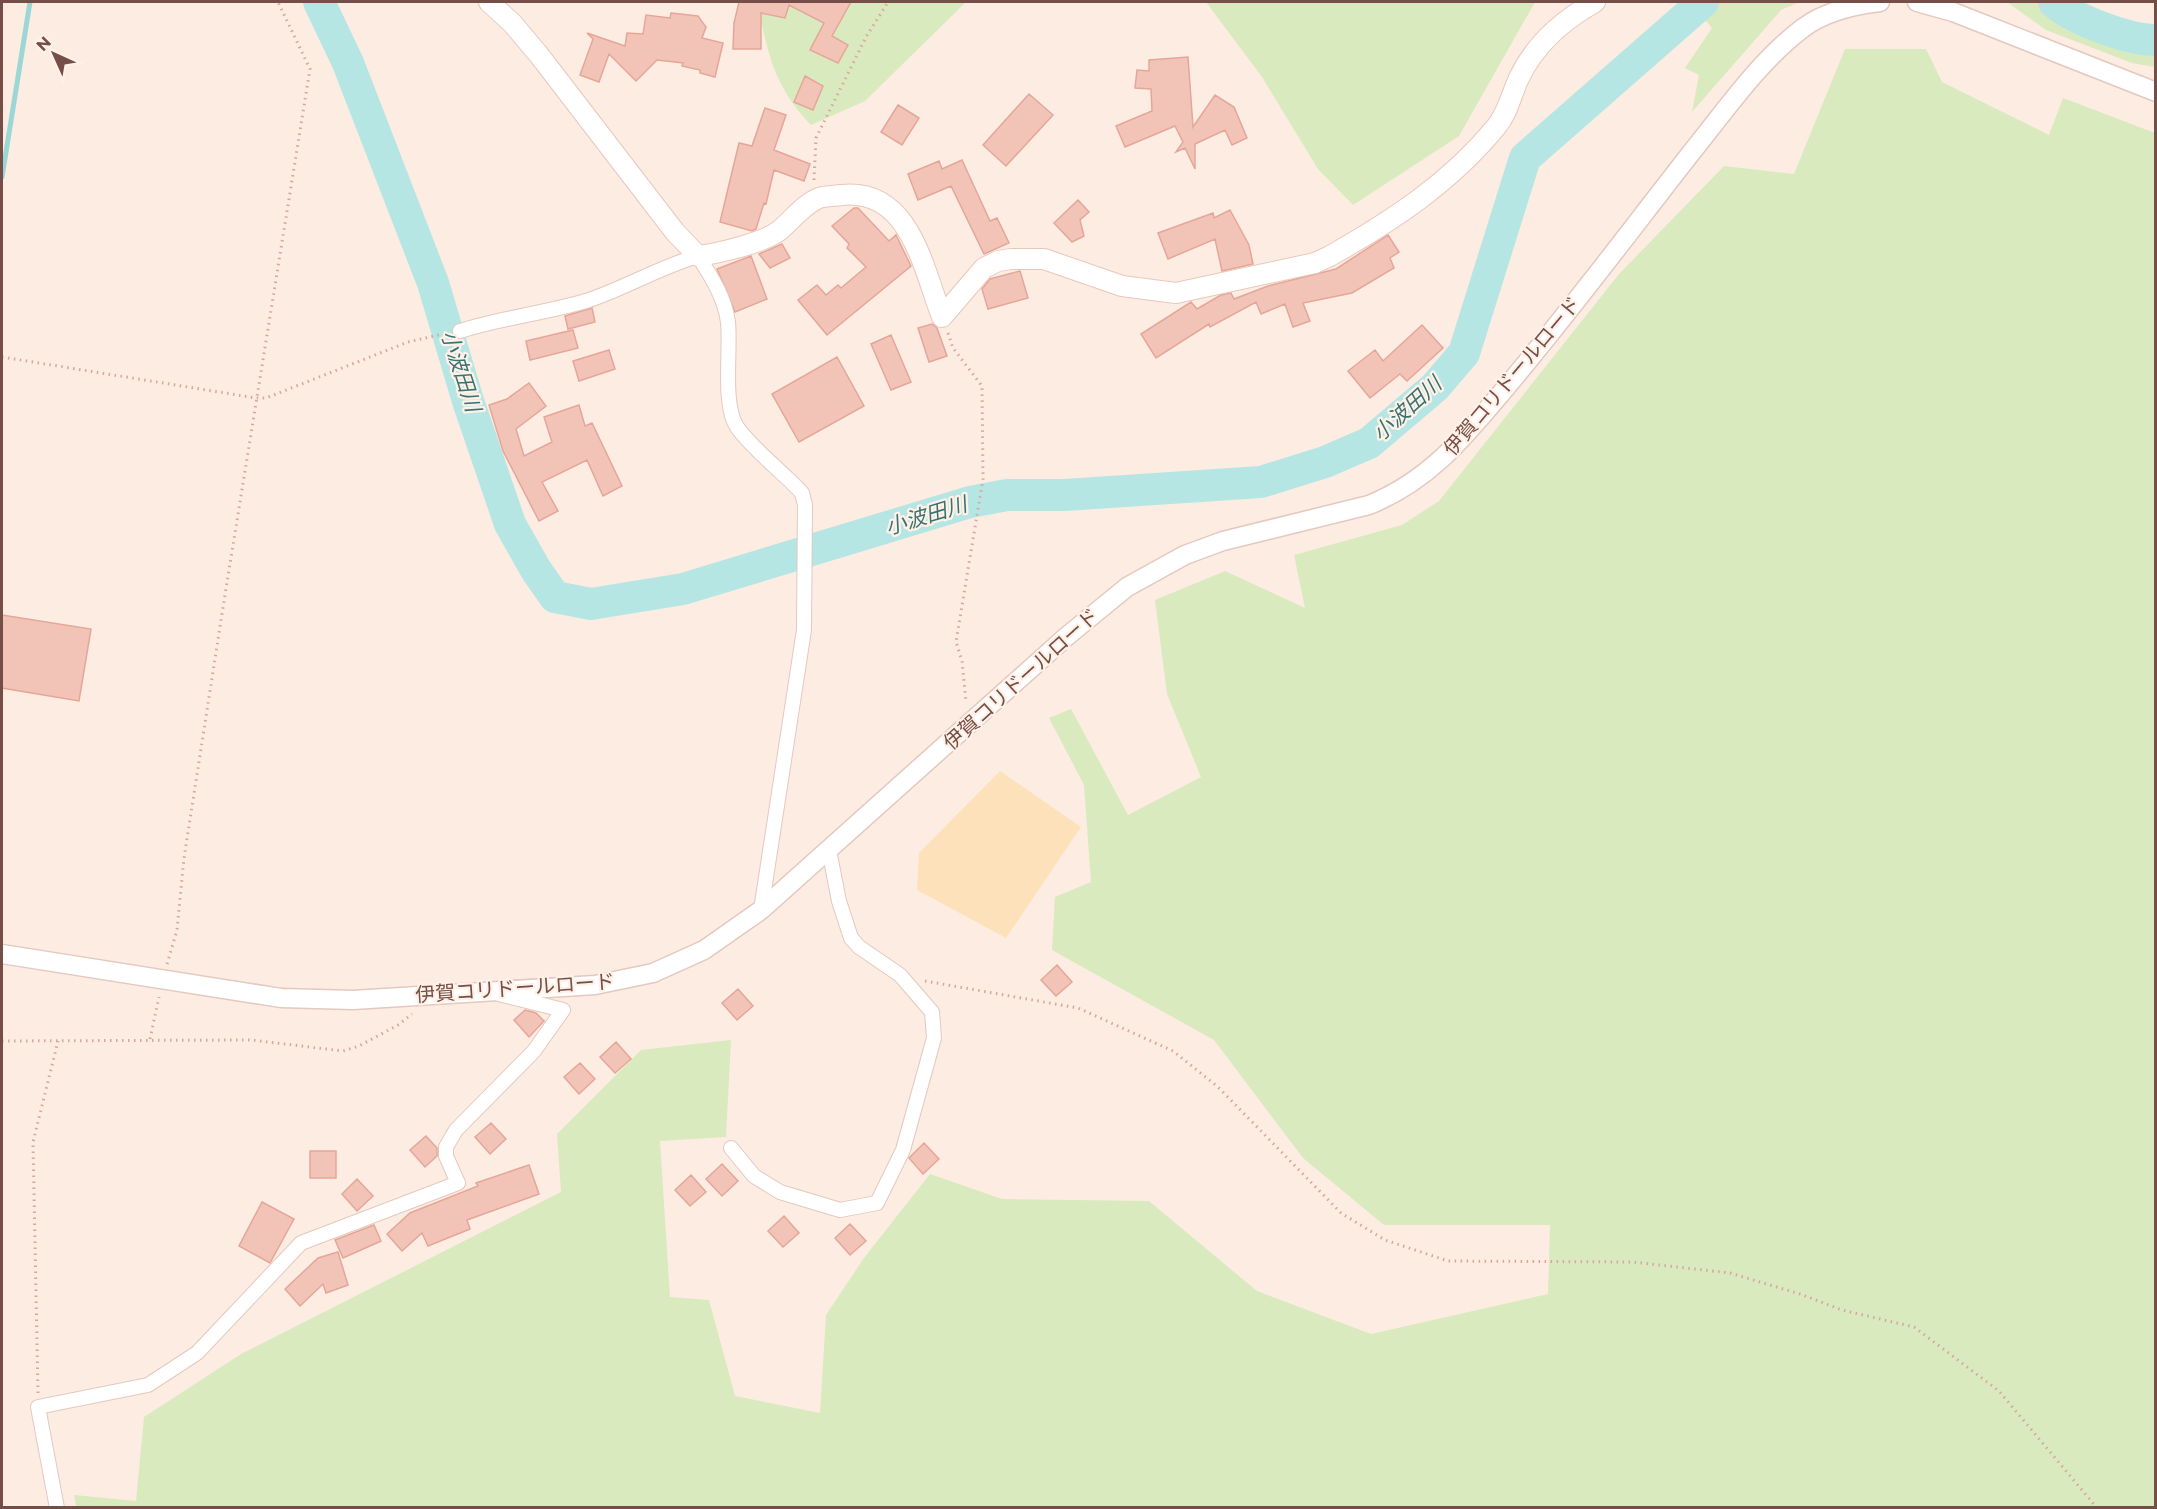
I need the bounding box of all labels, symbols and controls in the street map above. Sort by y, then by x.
north arrow [24,24,84,84]
text: N [32,32,55,55]
street label: 伊賀コリドールロード [1439,292,1585,460]
water label: 小波田川 [437,327,487,417]
water label: 小波田川 [1367,370,1448,446]
water label: 小波田川 [882,491,972,540]
street label: 伊賀コリドールロード [939,603,1103,755]
street label: 伊賀コリドールロード [414,969,616,1007]

